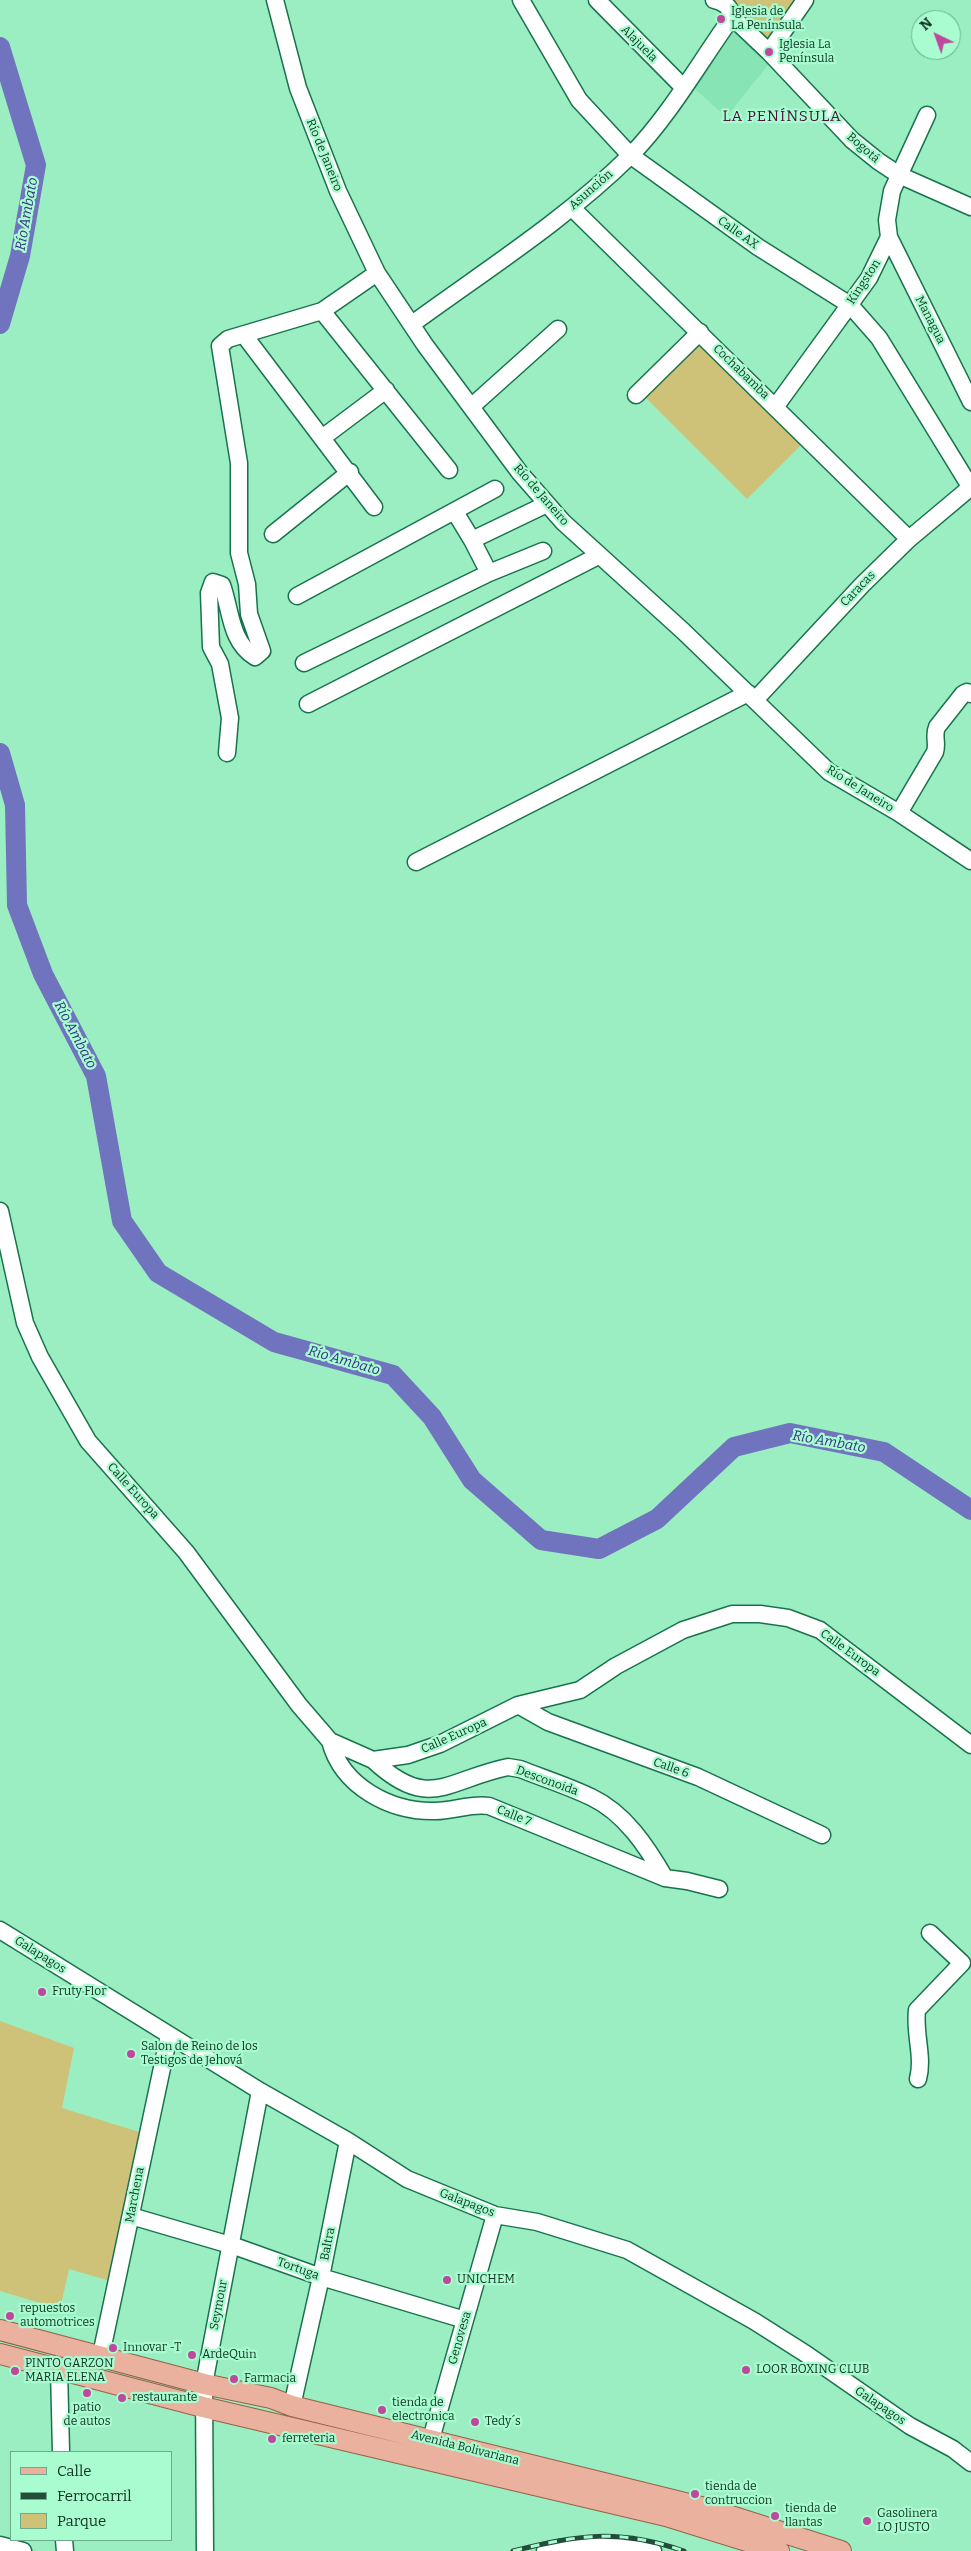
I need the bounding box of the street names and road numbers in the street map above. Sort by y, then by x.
street label: Alajuela [618,23,660,65]
street label: Río de Janeiro [303,117,345,193]
street label: Bogotá [844,130,882,166]
street label: Asunción [566,167,616,213]
street label: Calle AX [715,214,761,252]
street label: Kingston [844,257,884,307]
street label: Managua [912,294,948,346]
street label: Cochabamba [710,342,772,402]
street label: Río de Janeiro [510,461,572,529]
street label: Caracas [838,568,878,610]
street label: Río de Janeiro [824,763,896,815]
street label: Calle Europa [104,1460,162,1522]
street label: Calle Europa [817,1627,883,1679]
street label: Calle Europa [419,1715,489,1757]
street label: Calle 6 [651,1755,691,1781]
street label: Desconoida [514,1763,580,1799]
street label: Calle 7 [495,1803,533,1829]
street label: Galapagos [12,1934,68,1976]
street label: Marchena [123,2166,147,2224]
street label: Galapagos [437,2186,497,2220]
street label: Baltra [318,2226,338,2262]
street label: Tortuga [275,2255,321,2283]
street label: Seymour [207,2279,231,2331]
street label: Genovesa [446,2310,474,2366]
street label: Galapagos [852,2384,908,2428]
street label: Avenida Bolivariana [409,2428,521,2468]

